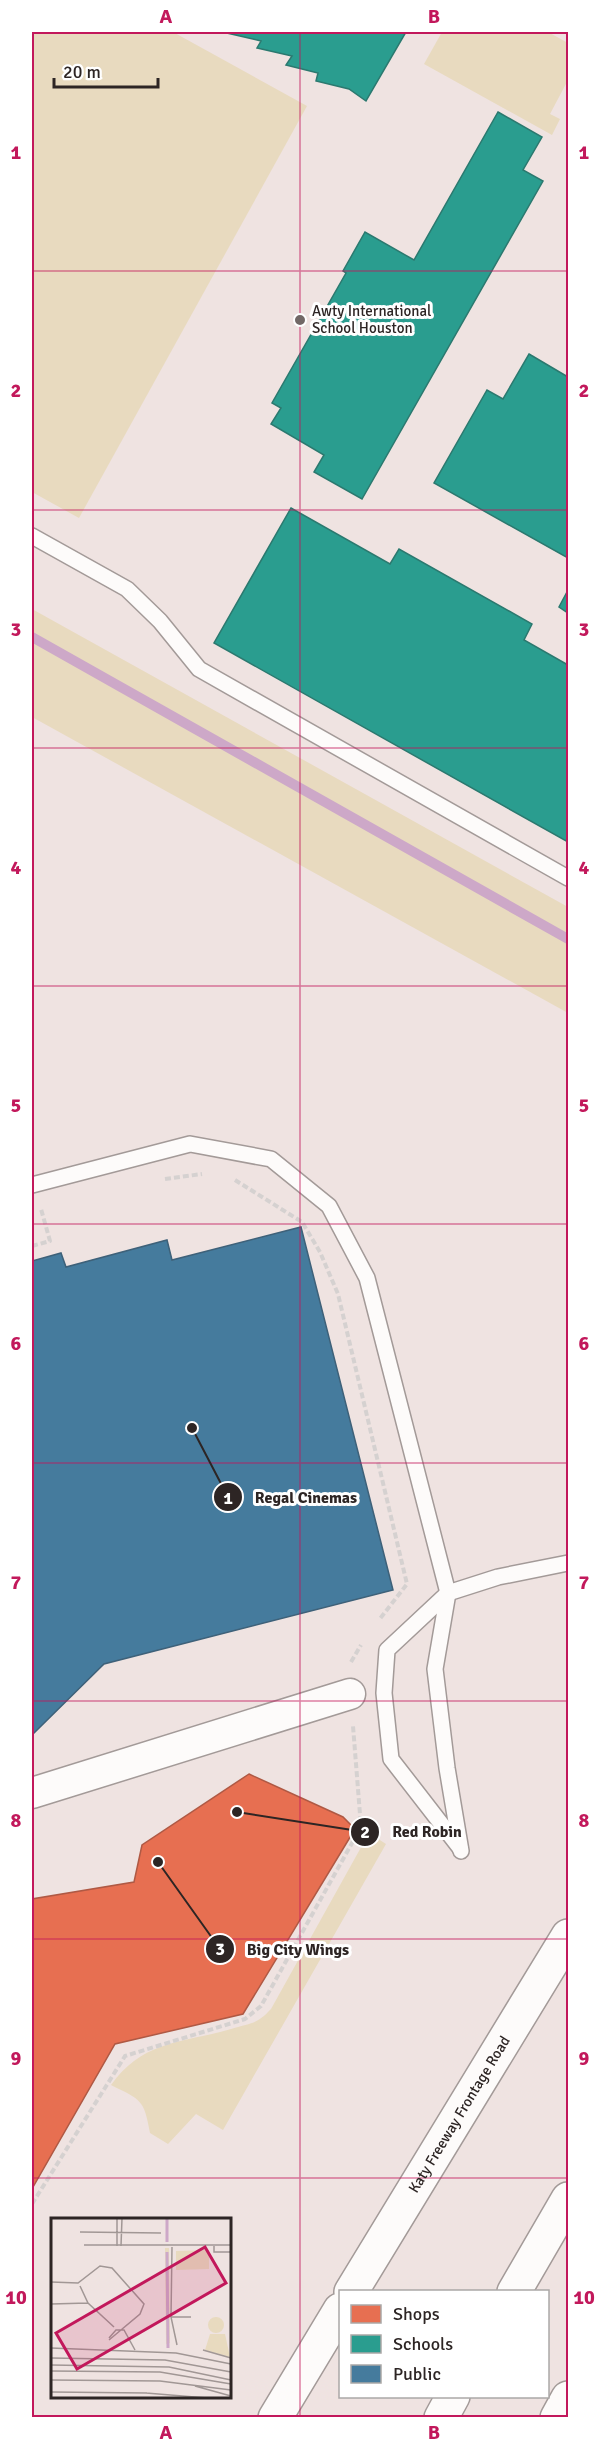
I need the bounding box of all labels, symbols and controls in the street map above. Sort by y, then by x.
text: A [160,4,173,29]
text: B [428,4,440,29]
scale bar [54,51,158,89]
text: 20 m [63,61,101,83]
text: 1 [11,140,22,165]
text: 1 [579,140,590,165]
place label: Awty International School Houston [312,302,431,337]
marker: Awty International School Houston [293,313,307,327]
text: 2 [11,378,21,403]
text: 2 [579,378,589,403]
text: 3 [11,617,21,642]
text: 3 [579,617,589,642]
text: 4 [11,855,22,880]
text: 4 [579,855,590,880]
text: 5 [11,1093,21,1118]
text: 5 [579,1093,589,1118]
text: 6 [11,1331,22,1356]
text: 6 [579,1331,590,1356]
callout: Regal Cinemas [213,1480,369,1514]
text: 1 [223,1487,233,1509]
text: Regal Cinemas [255,1488,357,1508]
text: 7 [11,1570,22,1595]
text: 7 [579,1570,590,1595]
text: 8 [11,1808,22,1833]
text: 8 [579,1808,590,1833]
callout: Red Robin [350,1815,474,1849]
text: 2 [360,1821,370,1843]
text: Red Robin [392,1822,462,1842]
callout: Big City Wings [205,1932,361,1966]
text: 3 [215,1938,225,1960]
text: Big City Wings [247,1940,349,1960]
street label: Katy Freeway Frontage Road [405,2033,514,2196]
text: 9 [11,2046,22,2071]
text: 9 [579,2046,590,2071]
inset map [51,2218,231,2398]
text: 10 [5,2285,27,2310]
text: 10 [573,2285,595,2310]
legend [339,2290,549,2398]
text: Shops [393,2303,440,2325]
text: Schools [393,2333,453,2355]
text: Public [393,2363,441,2385]
text: A [160,2420,173,2445]
text: B [428,2420,440,2445]

